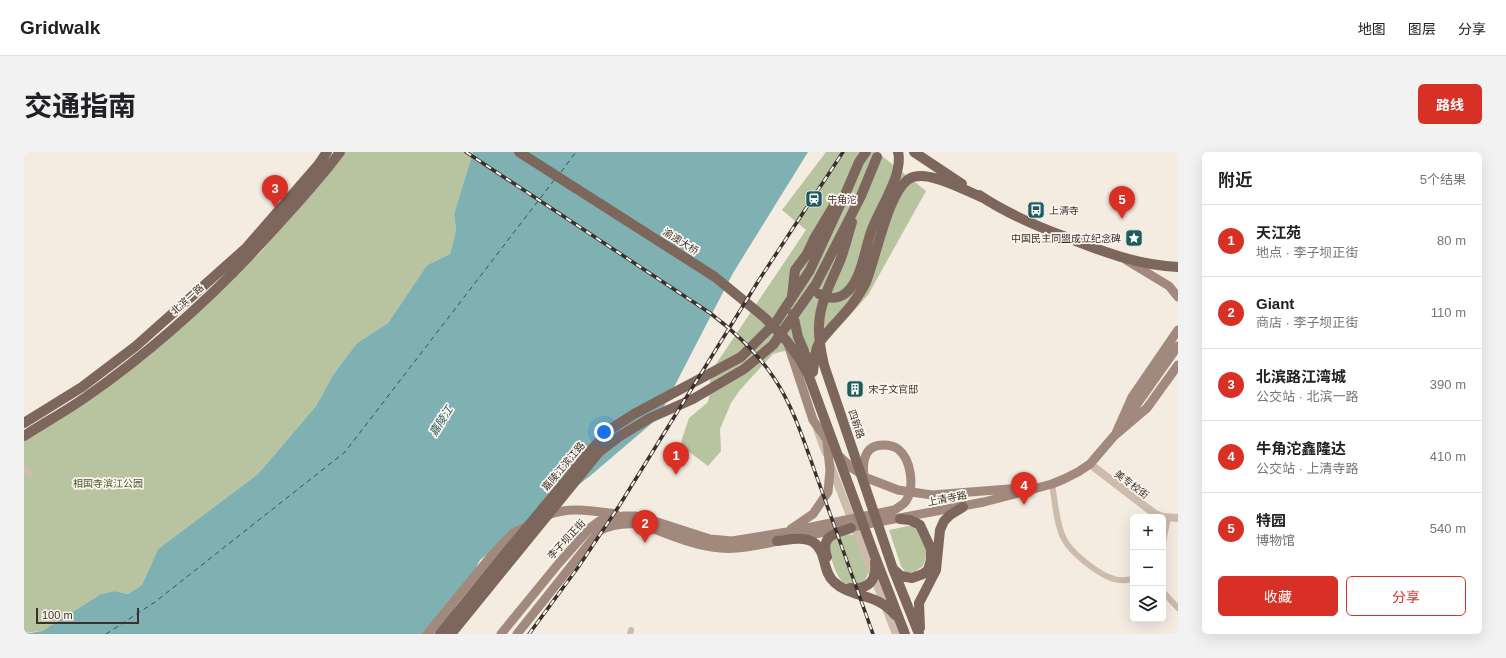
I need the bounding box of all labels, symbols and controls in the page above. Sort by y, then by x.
text: Gridwalk [20,17,100,38]
text: 地图 [1358,21,1386,37]
text: 图层 [1408,21,1436,37]
text: 分享 [1458,21,1486,37]
button: 路线 [1418,84,1482,124]
text: 交通指南 [24,91,136,122]
text: 附近 [1218,171,1252,190]
text: 5个结果 [1420,172,1466,187]
pin: 3 [262,175,288,208]
pin: 5 [1109,186,1135,219]
station icon: 牛角沱 [804,189,824,209]
place label: 牛角沱 [827,194,857,205]
bus stop icon: 上清寺 [1026,200,1046,220]
place label: 上清寺 [1049,205,1079,216]
text: 天江苑 [1256,224,1301,241]
street label: 渝澳大桥 [661,226,701,257]
place icon: 中国民主同盟成立纪念碑 [1124,228,1144,248]
place label: 中国民主同盟成立纪念碑 [1011,233,1121,244]
text: 1 [1227,233,1235,248]
text: 80 m [1437,233,1466,248]
text: 地点 · 李子坝正街 [1256,245,1359,260]
street label: 北滨一路 [169,282,206,317]
text: Giant [1256,295,1294,312]
text: 2 [1227,305,1235,320]
text: 110 m [1431,305,1466,320]
text: 商店 · 李子坝正街 [1256,315,1359,330]
text: 北滨路江湾城 [1256,368,1346,385]
text: 3 [1227,377,1235,392]
text: 390 m [1430,377,1466,392]
building icon: 宋子文官邸 [845,379,865,399]
place label: 宋子文官邸 [868,384,918,395]
text: 公交站 · 北滨一路 [1256,389,1359,404]
water label: 嘉陵江 [427,403,456,438]
street label: 四新路 [846,408,867,440]
your location [594,422,614,442]
street label: 嘉陵江滨江路 [540,440,587,493]
text: 牛角沱鑫隆达 [1256,440,1346,457]
pin: 1 [663,442,689,475]
text: 4 [1227,449,1235,464]
text: 410 m [1430,449,1466,464]
text: 公交站 · 上清寺路 [1256,461,1359,476]
street label: 美专校街 [1112,468,1151,501]
pin: 4 [1011,472,1037,505]
park label: 相国寺滨江公园 [73,478,143,489]
street label: 上清寺路 [926,489,968,508]
pin: 2 [632,510,658,543]
text: 特园 [1256,512,1286,529]
map controls [1130,514,1166,622]
button: + [1130,514,1166,550]
street label: 李子坝正街 [545,517,587,561]
text: 5 [1227,521,1235,536]
text: 540 m [1430,521,1466,536]
text: 博物馆 [1256,533,1295,548]
button: − [1130,550,1166,586]
button: 收藏 [1218,576,1338,616]
button: 分享 [1346,576,1466,616]
button: layers [1130,586,1166,622]
scale bar [36,606,139,625]
text: 100 m [42,609,73,621]

